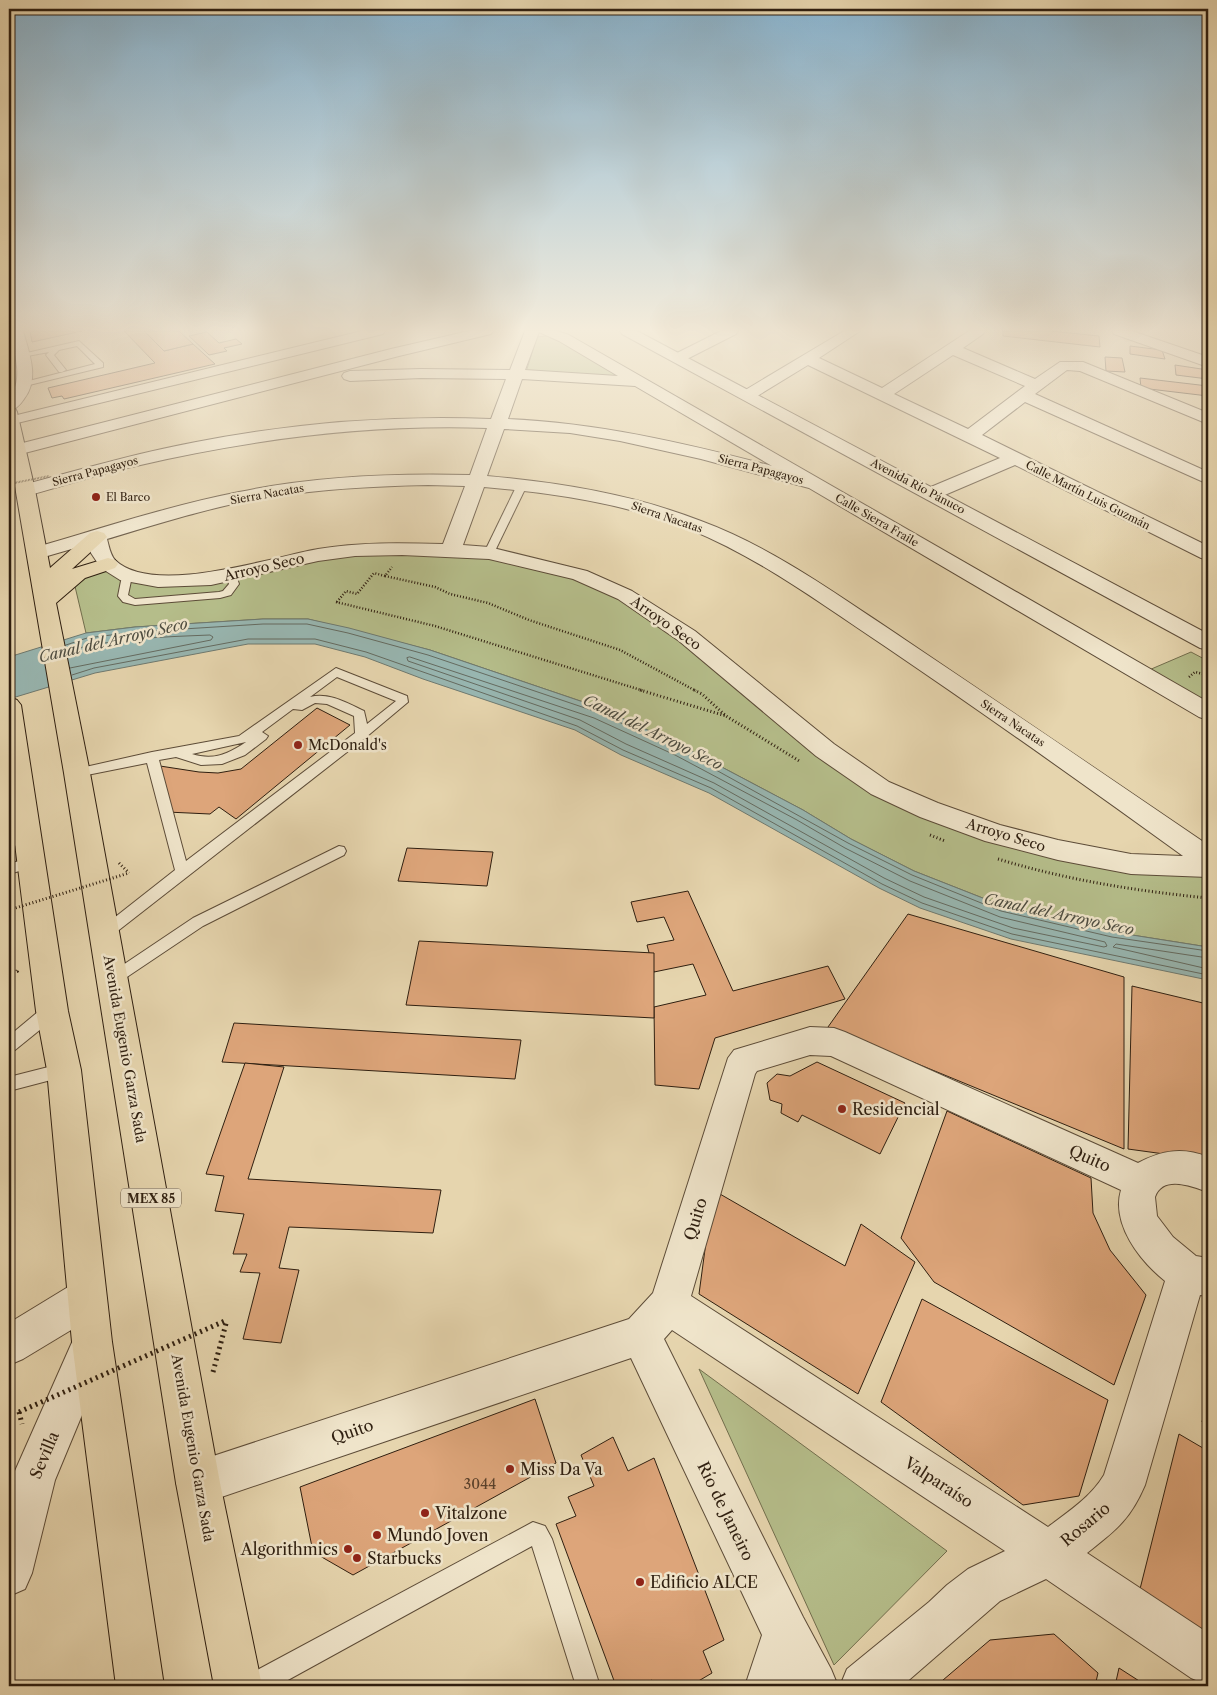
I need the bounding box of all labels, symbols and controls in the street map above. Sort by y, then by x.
street label: Sierra Papagayos [717,451,806,487]
street label: Sierra Papagayos [51,453,140,489]
street label: Avenida Río Pánuco [867,455,968,517]
street label: Calle Martín Luis Guzmán [1023,458,1153,533]
street label: Sierra Nacatas [229,481,305,507]
place label: El Barco [106,490,151,504]
street label: Calle Sierra Fraile [833,490,921,550]
marker: El Barco [90,491,102,503]
street label: Sierra Nacatas [629,498,705,536]
street label: Arroyo Seco [221,549,306,585]
street label: Arroyo Seco [626,592,705,654]
water label: Canal del Arroyo Seco [36,614,190,666]
water label: Canal del Arroyo Seco [580,690,726,774]
street label: Sierra Nacatas [978,696,1048,750]
place label: McDonald's [308,736,387,754]
marker: McDonald's [292,739,304,751]
street label: Arroyo Seco [963,814,1048,856]
water label: Canal del Arroyo Seco [982,889,1136,939]
street label: Avenida Eugenio Garza Sada [99,953,150,1145]
place label: Residencial [852,1099,940,1119]
marker: Residencial [836,1103,848,1115]
street label: Quito [1066,1140,1114,1176]
road number: MEX 85 [121,1188,181,1208]
street label: Quito [679,1195,711,1243]
street label: Avenida Eugenio Garza Sada [167,1352,218,1544]
street label: Quito [328,1414,376,1448]
street label: Sevilla [25,1428,63,1482]
street label: Valparaíso [900,1452,977,1512]
street label: Río de Janeiro [693,1458,759,1564]
place label: Miss Da Va [520,1459,603,1479]
marker: Miss Da Va [504,1463,516,1475]
house number: 3044 [464,1475,496,1493]
street label: Rosario [1056,1498,1114,1550]
place label: Vitalzone [434,1503,507,1523]
marker: Vitalzone [419,1507,431,1519]
place label: Mundo Joven [387,1525,489,1545]
marker: Mundo Joven [371,1529,383,1541]
place label: Algorithmics [240,1539,338,1559]
marker: Algorithmics [342,1543,354,1555]
place label: Starbucks [367,1548,442,1568]
marker: Starbucks [351,1552,363,1564]
place label: Edificio ALCE [650,1572,758,1592]
marker: Edificio ALCE [634,1576,646,1588]

